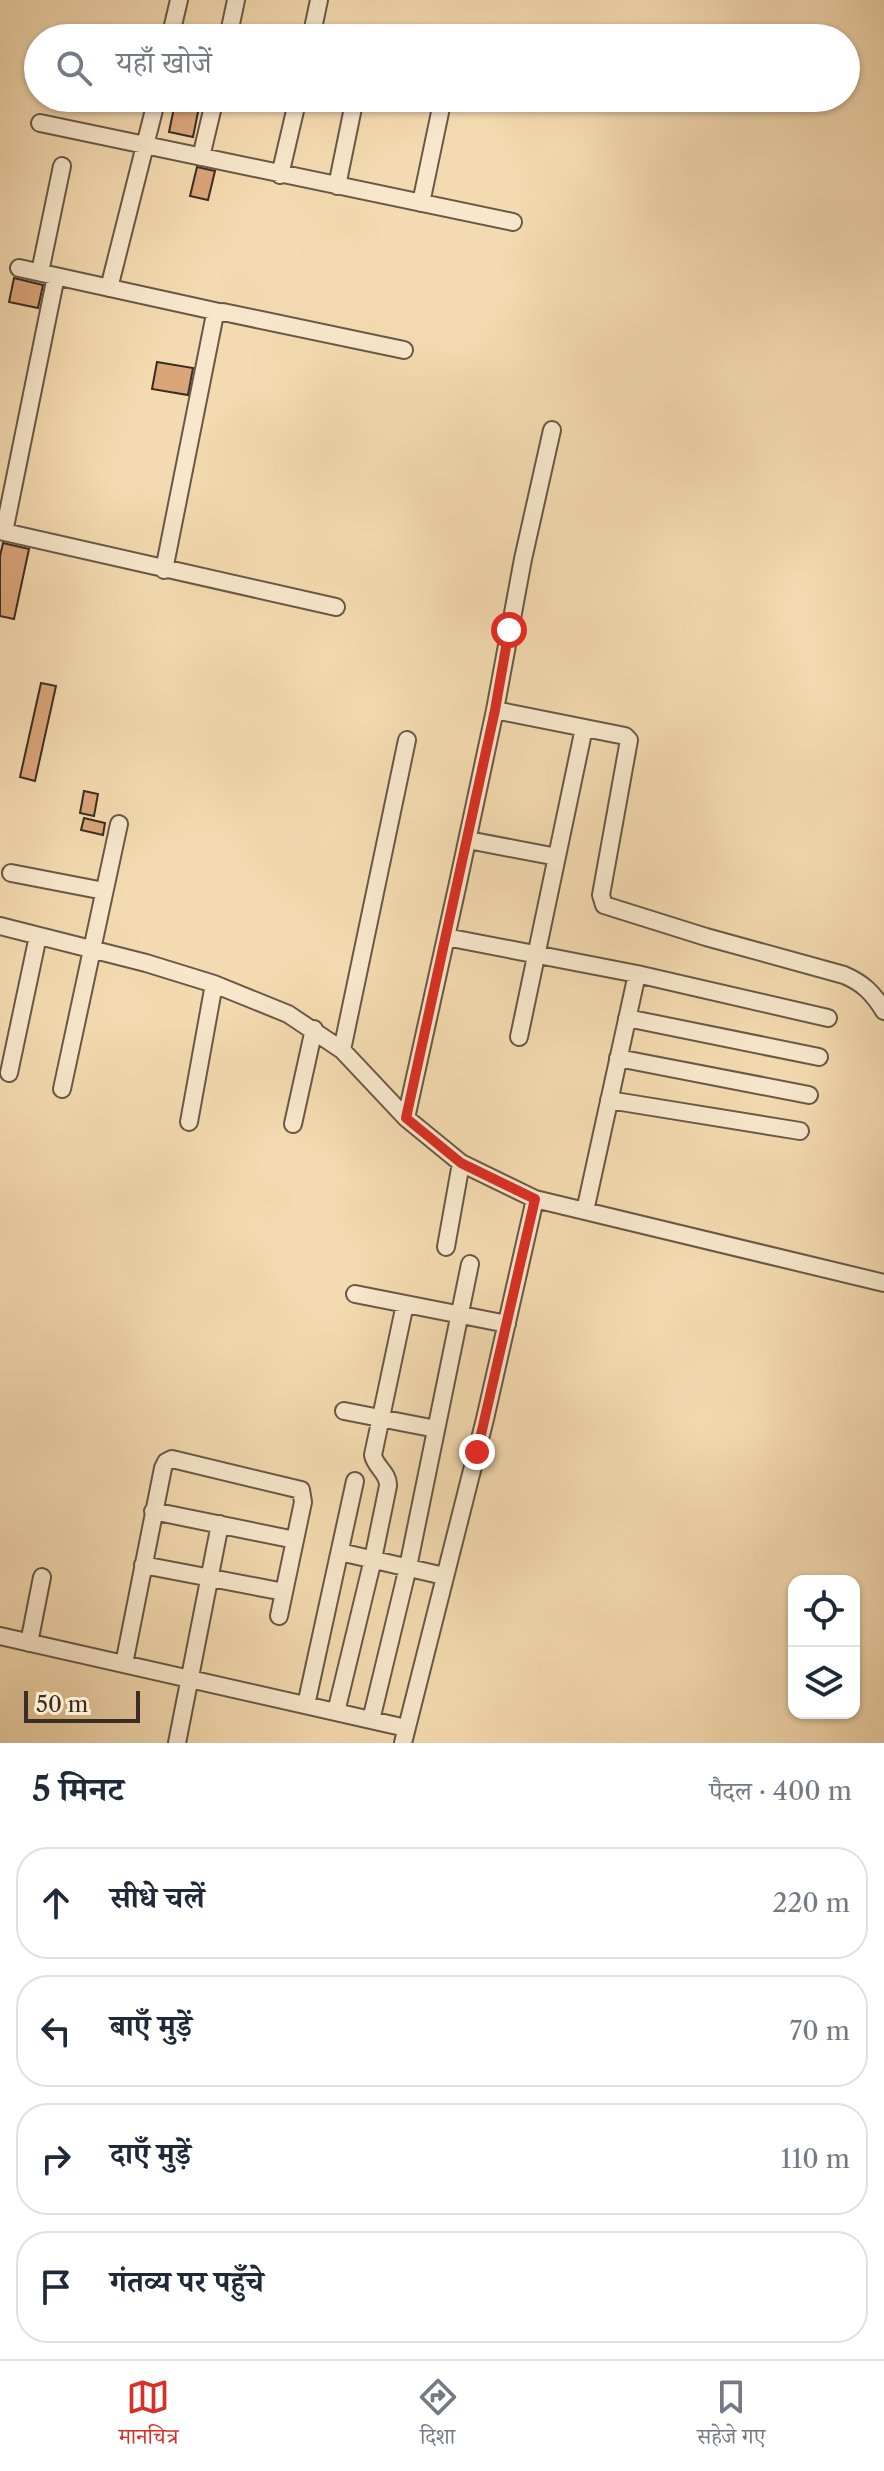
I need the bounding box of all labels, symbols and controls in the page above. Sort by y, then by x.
search box [24,24,860,112]
text: यहाँ खोजें [116,44,212,81]
icon: search [52,46,96,90]
route start [491,612,527,648]
route end [459,1434,495,1470]
map controls [788,1575,860,1719]
button: locate [788,1575,860,1647]
button: layers [788,1647,860,1719]
scale bar [24,1687,140,1723]
text: 50 m [36,1691,88,1718]
text: 5 मिनट [32,1768,124,1810]
text: पैदल · 400 m [709,1775,852,1807]
text: सीधे चलें [110,1879,205,1916]
icon: ahead [34,1881,78,1925]
text: 220 m [772,1887,850,1919]
text: बाएँ मुड़ें [110,2007,192,2044]
icon: left [34,2009,78,2053]
text: 70 m [790,2015,850,2047]
text: दाएँ मुड़ें [110,2135,191,2172]
icon: right [34,2137,78,2181]
text: 110 m [781,2143,850,2175]
text: गंतव्य पर पहुँचे [110,2263,264,2300]
icon: arrive [34,2265,78,2309]
tab: मानचित्र [119,2375,178,2458]
tab: दिशा [416,2375,460,2458]
tab: सहेजे गए [697,2375,765,2458]

